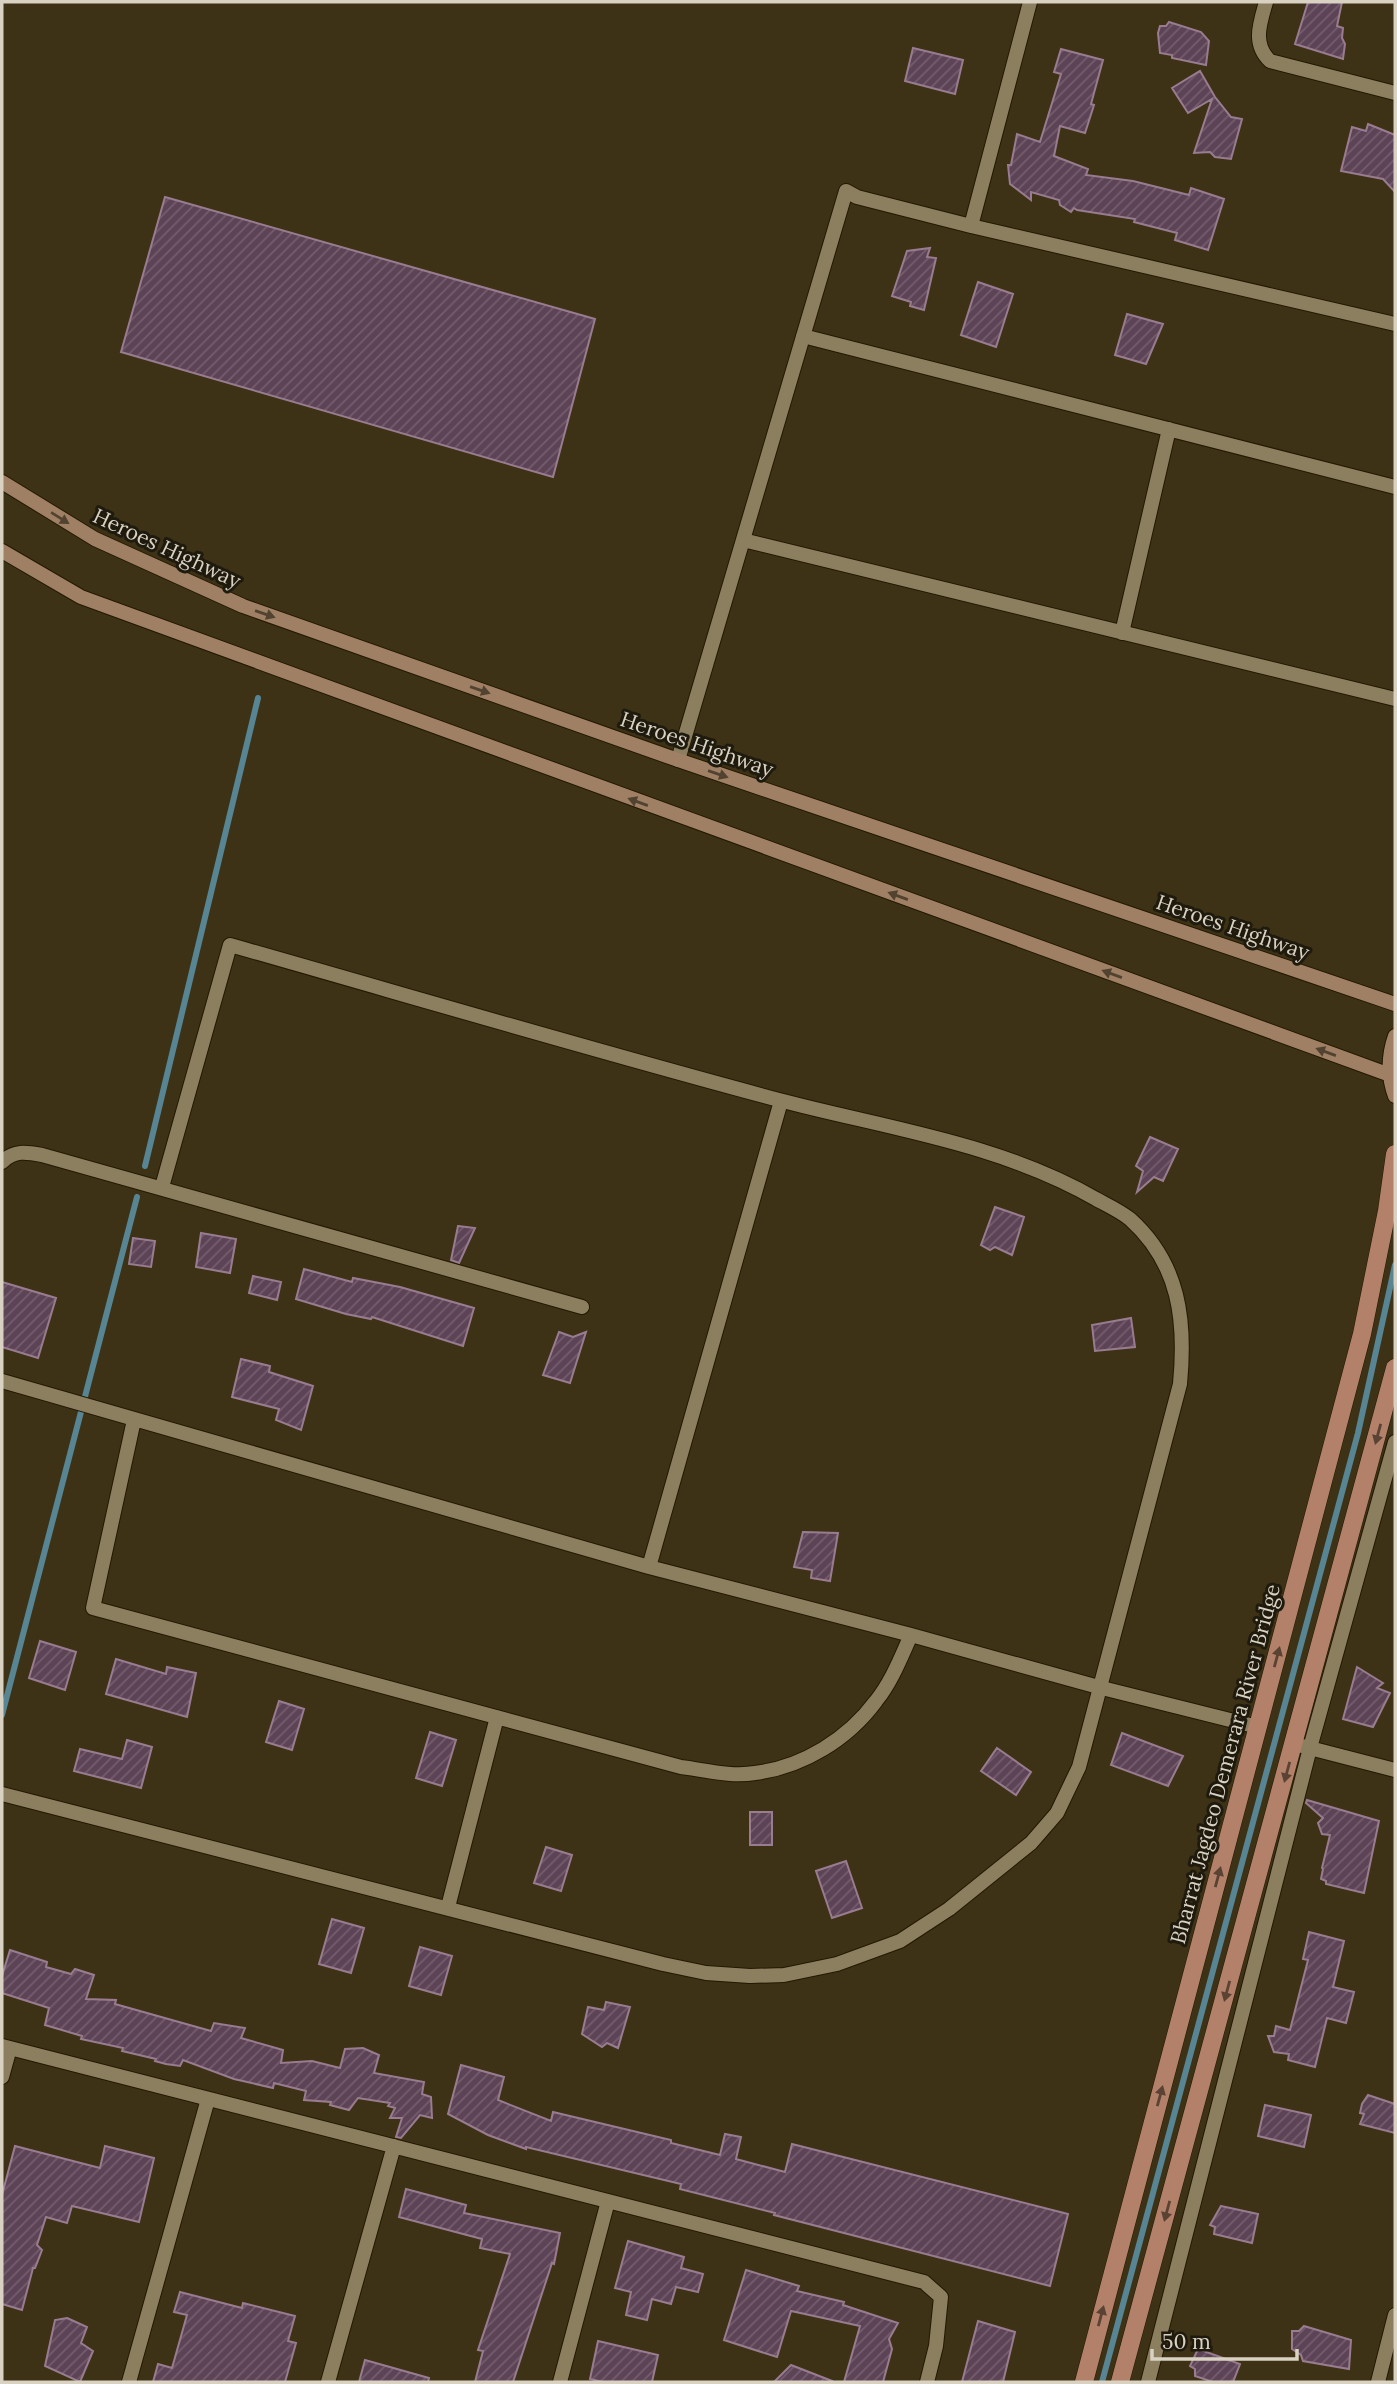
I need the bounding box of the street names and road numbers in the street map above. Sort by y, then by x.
street label: Heroes Highway [89,502,245,594]
street label: Heroes Highway [617,705,777,783]
street label: Heroes Highway [1153,888,1313,966]
street label: Bharrat Jagdeo Demerara River Bridge [1164,1581,1286,1947]

